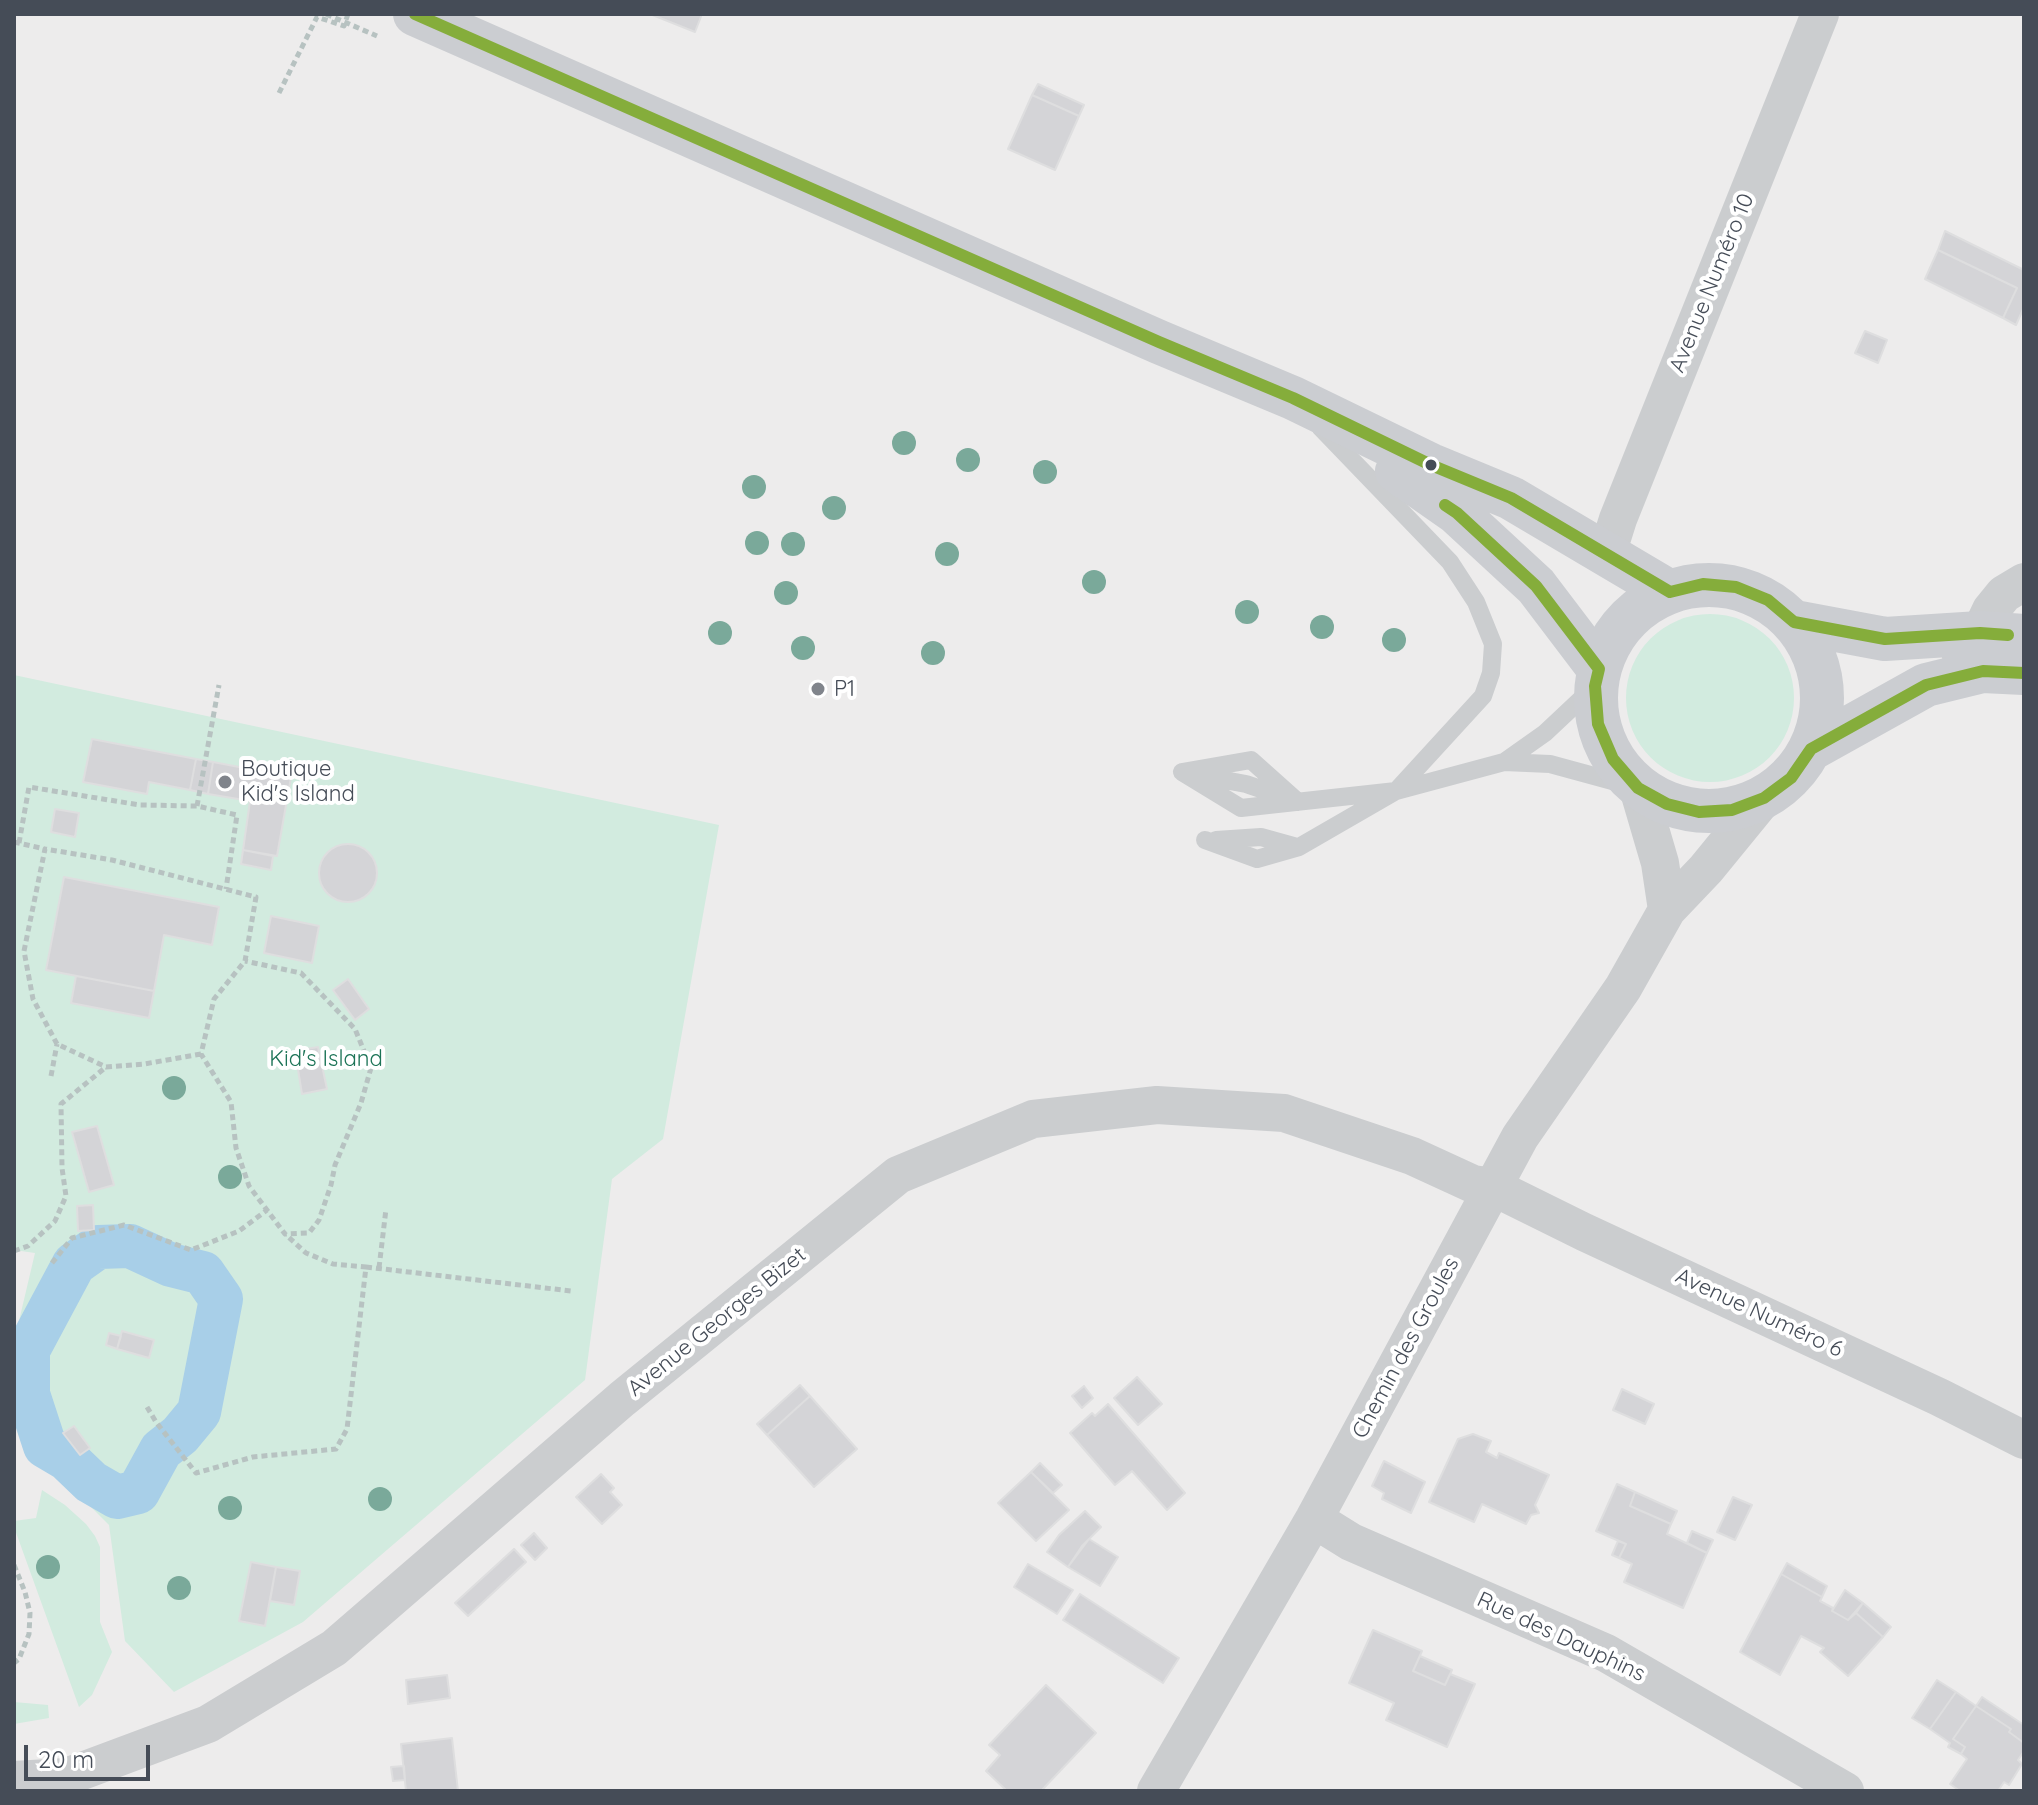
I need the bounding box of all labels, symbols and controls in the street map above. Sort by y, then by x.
street label: Avenue Numéro 10 [1664,190,1760,376]
unlabelled marker [1423,457,1439,473]
place label: P1 [834,676,855,702]
marker: P1 [809,680,827,698]
place label: Boutique Kid's Island [241,756,355,808]
marker: Boutique Kid's Island [216,773,234,791]
park label: Kid's Island [269,1046,383,1072]
street label: Avenue Georges Bizet [623,1242,811,1402]
street label: Chemin des Groules [1347,1253,1465,1443]
street label: Avenue Numéro 6 [1671,1263,1847,1363]
street label: Rue des Dauphins [1473,1586,1649,1688]
scale bar [28,1729,154,1779]
text: 20 m [38,1744,94,1774]

